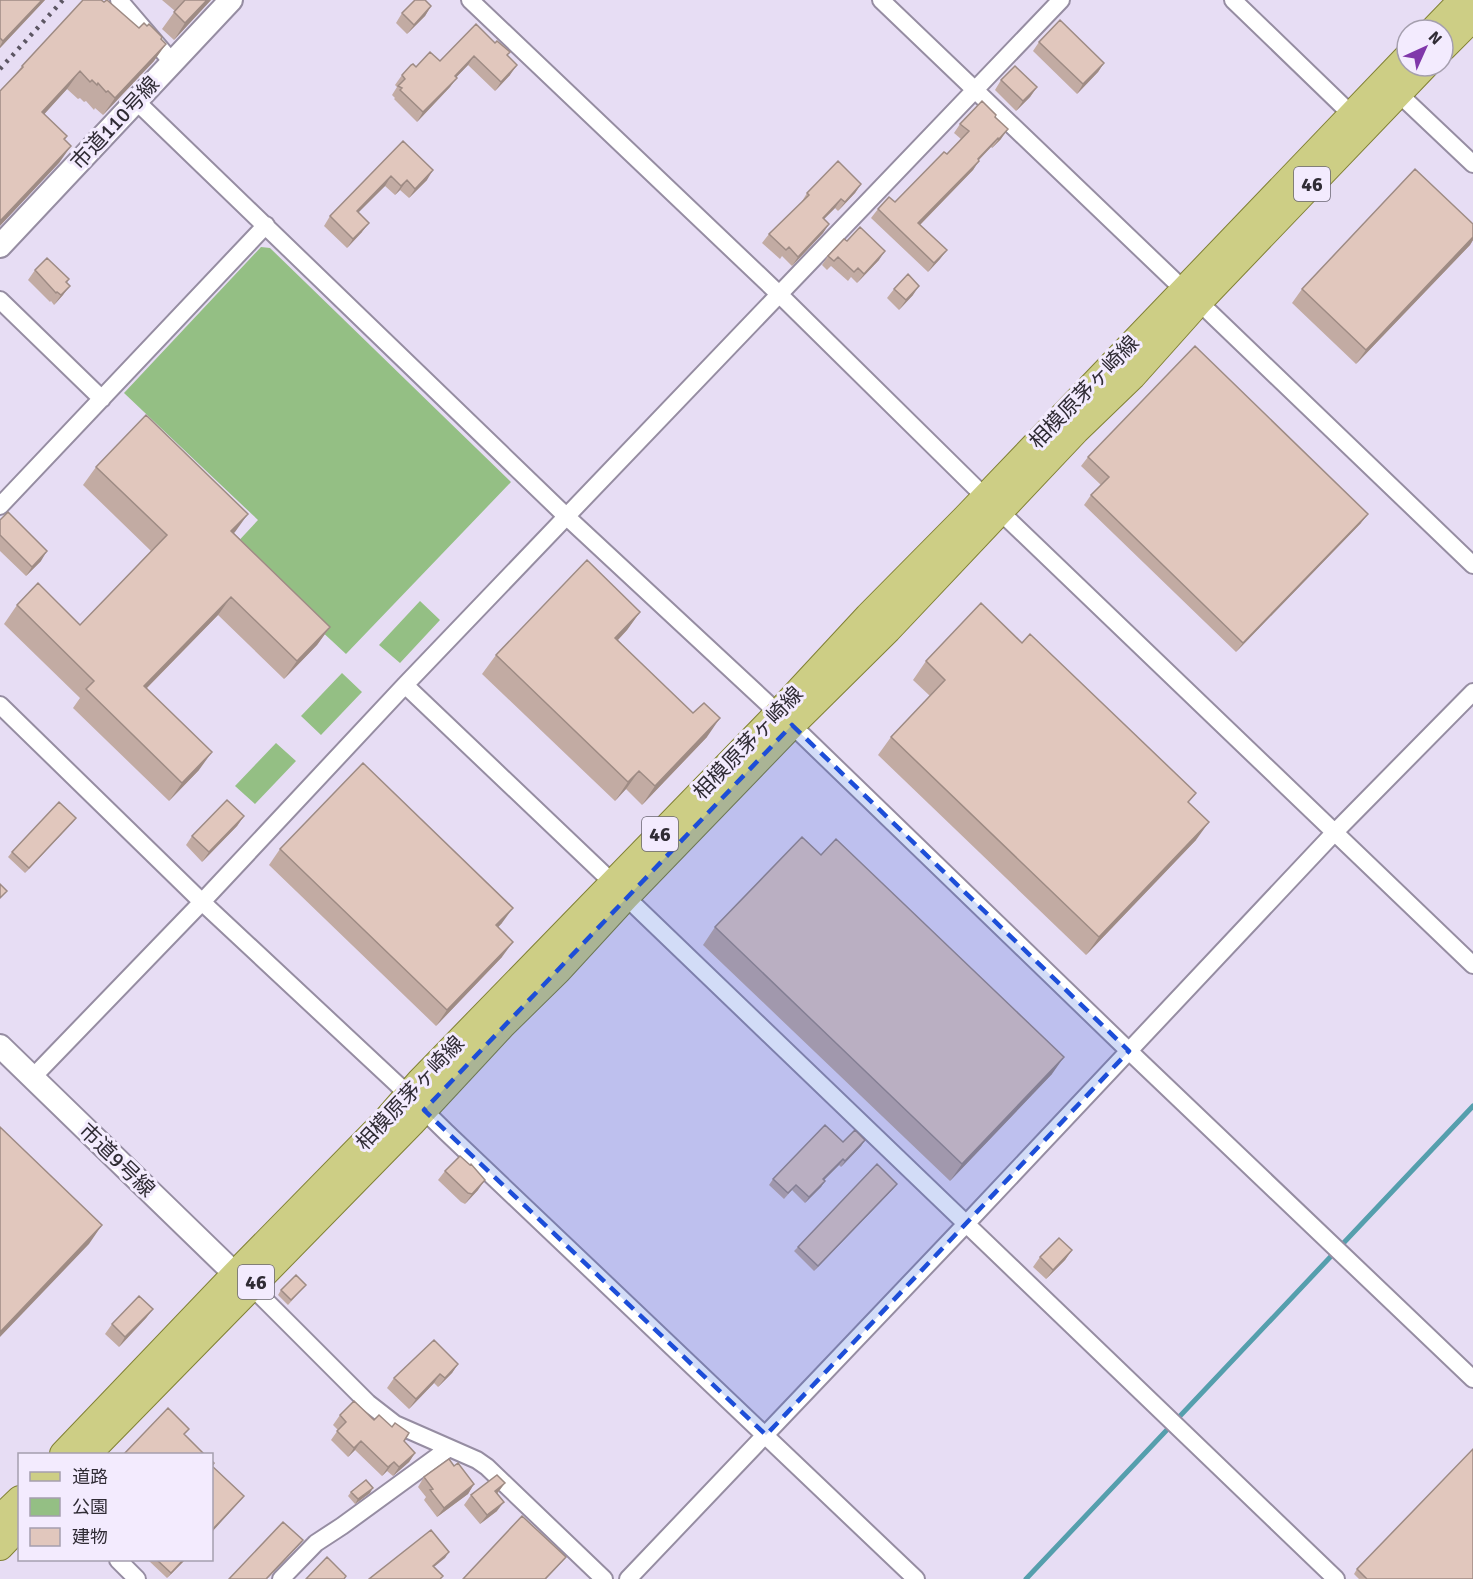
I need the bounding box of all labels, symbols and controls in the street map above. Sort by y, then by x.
north arrow [1395,18,1455,78]
text: N [1424,27,1446,49]
street label: 市道110号線 [65,71,165,175]
road number: 46 [1294,167,1330,201]
street label: 相模原茅ヶ崎線 [1024,330,1144,454]
street label: 相模原茅ヶ崎線 [688,681,808,805]
road number: 46 [642,817,678,851]
street label: 相模原茅ヶ崎線 [350,1030,470,1156]
street label: 市道9号線 [74,1118,160,1202]
road number: 46 [238,1265,274,1299]
legend [18,1453,213,1561]
text: 道路 [72,1466,108,1488]
text: 公園 [72,1496,108,1518]
text: 建物 [72,1526,108,1548]

